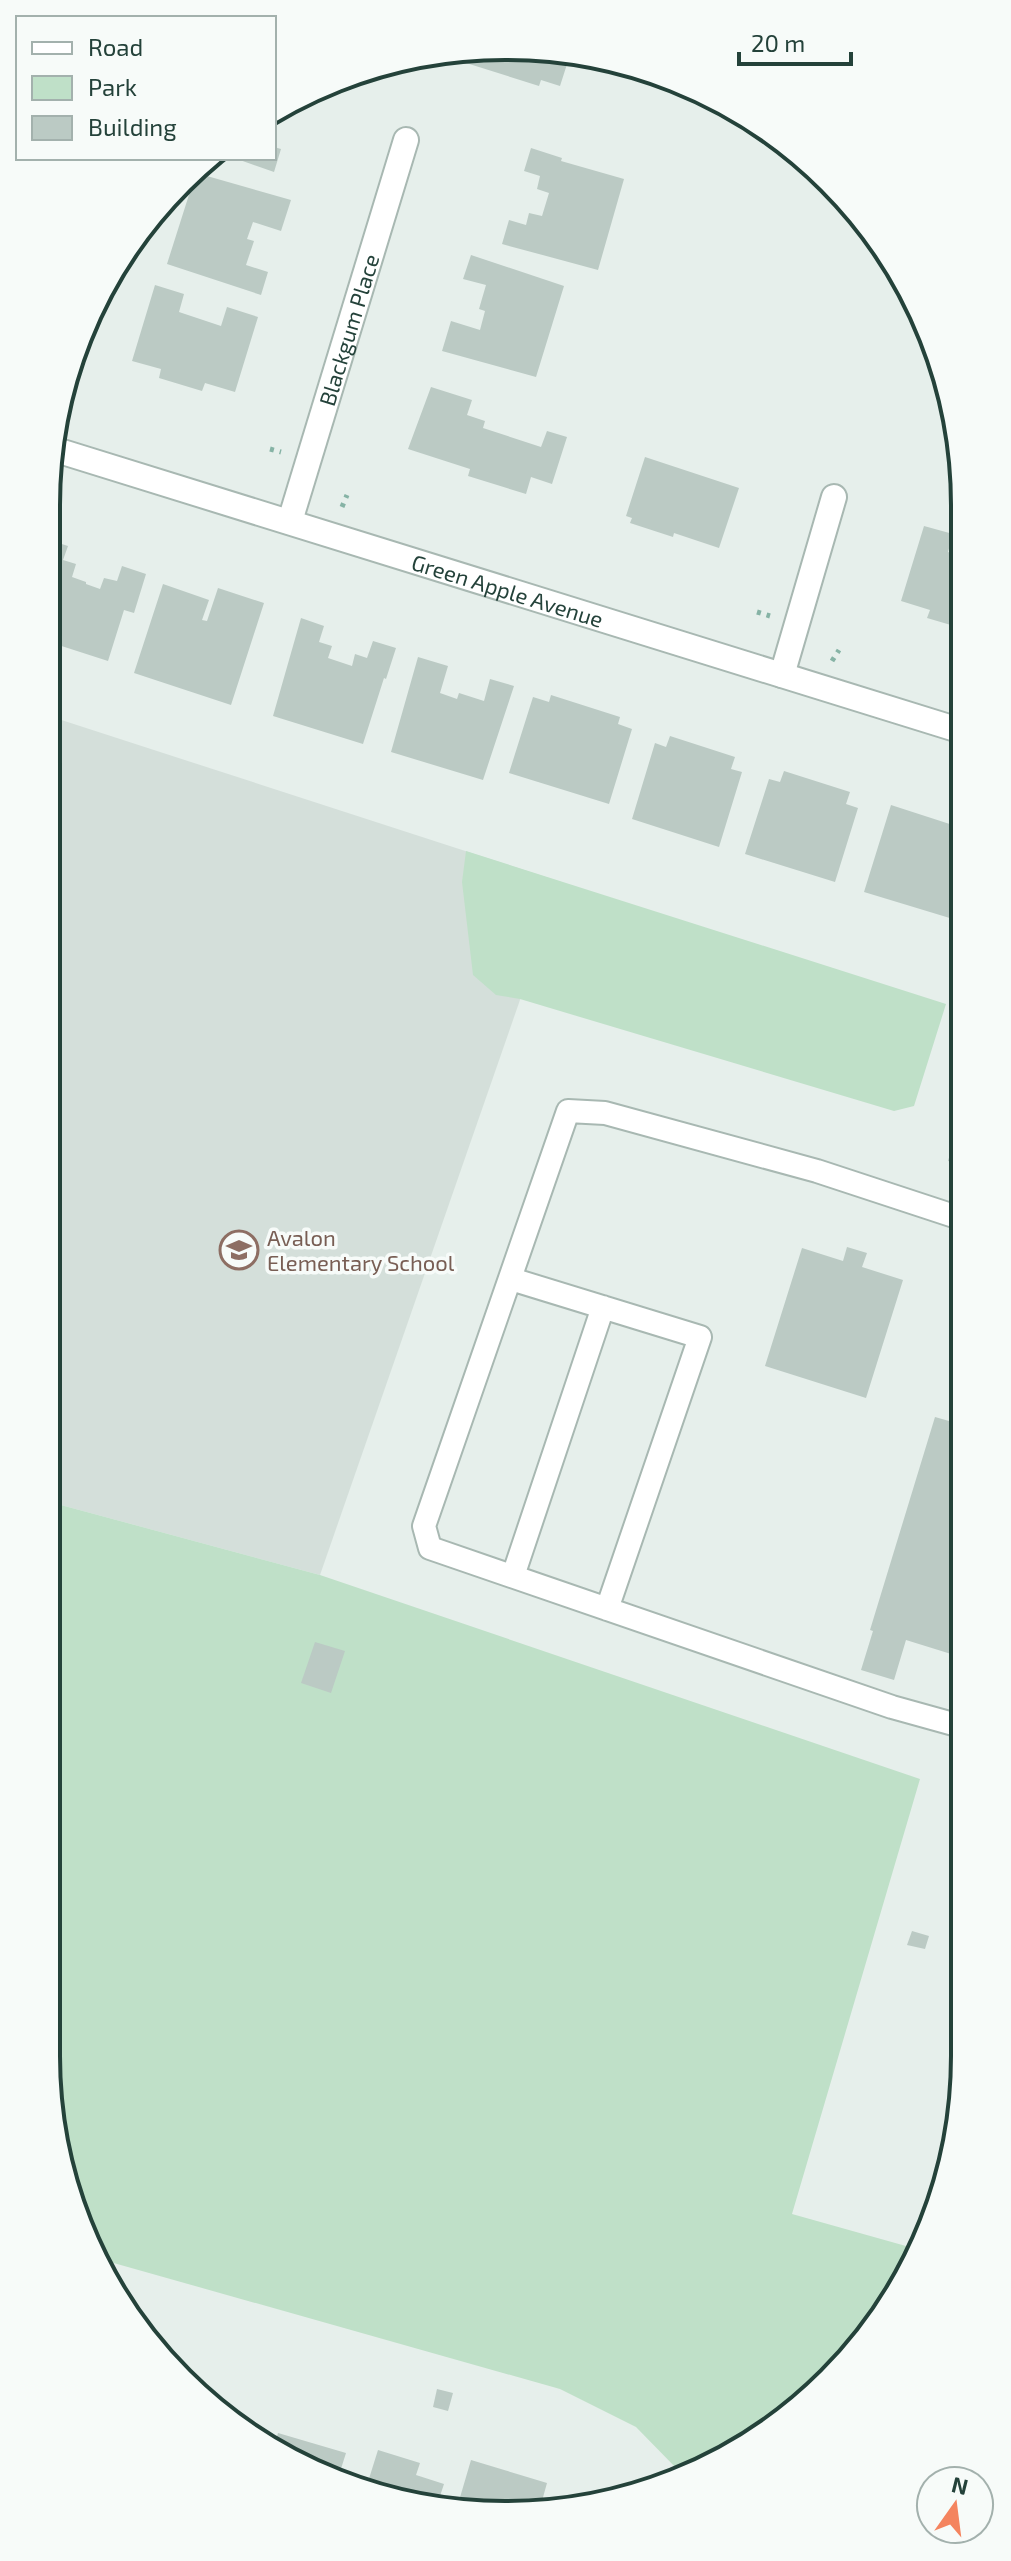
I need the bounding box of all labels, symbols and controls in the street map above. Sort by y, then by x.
legend [16,16,276,160]
scale bar [739,16,851,66]
text: 20 m [751,28,805,57]
text: Road [88,32,143,61]
text: Park [88,72,137,101]
text: Building [88,112,177,141]
street label: Blackgum Place [313,251,384,409]
street label: Green Apple Avenue [409,548,607,632]
place label: Avalon Elementary School [267,1224,455,1275]
school or university icon: Avalon Elementary School [218,1229,260,1271]
north arrow [915,2465,995,2545]
text: N [949,2470,971,2499]

